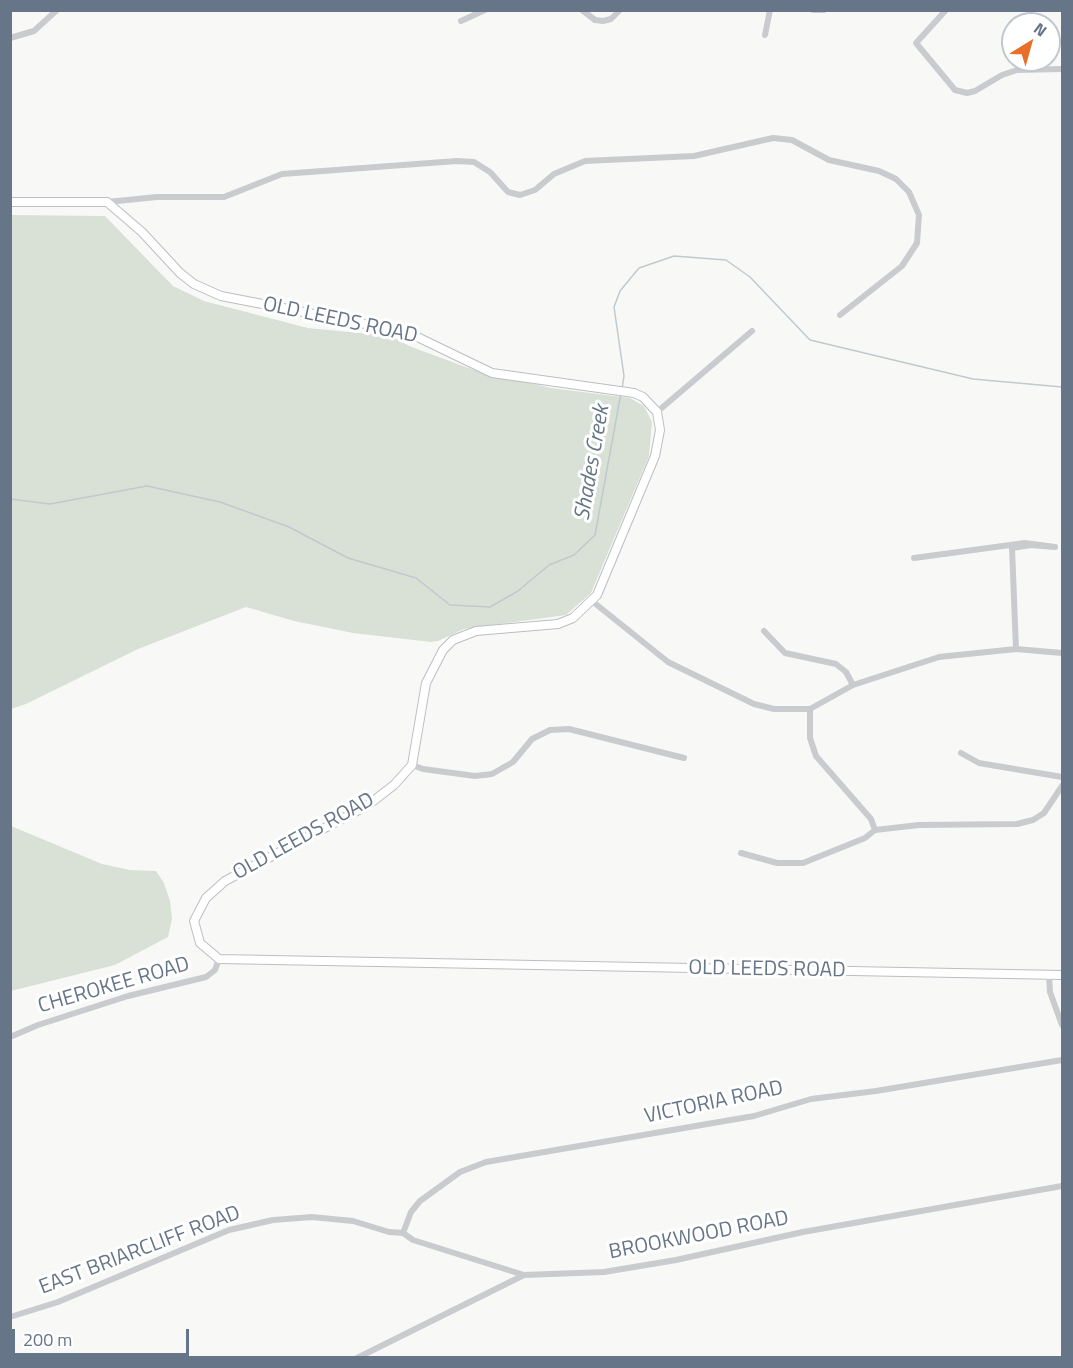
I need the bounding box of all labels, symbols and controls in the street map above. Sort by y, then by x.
north arrow [1001,12,1061,72]
text: N [1029,16,1052,42]
street label: OLD LEEDS ROAD [260,292,420,350]
water label: Shades Creek [570,403,616,523]
street label: OLD LEEDS ROAD [229,788,379,886]
street label: CHEROKEE ROAD [35,952,193,1020]
street label: OLD LEEDS ROAD [688,956,846,984]
street label: VICTORIA ROAD [642,1076,786,1130]
street label: EAST BRIARCLIFF ROAD [36,1201,244,1301]
street label: BROOKWOOD ROAD [607,1206,791,1266]
scale bar [15,1317,192,1355]
text: 200 m [23,1326,72,1353]

